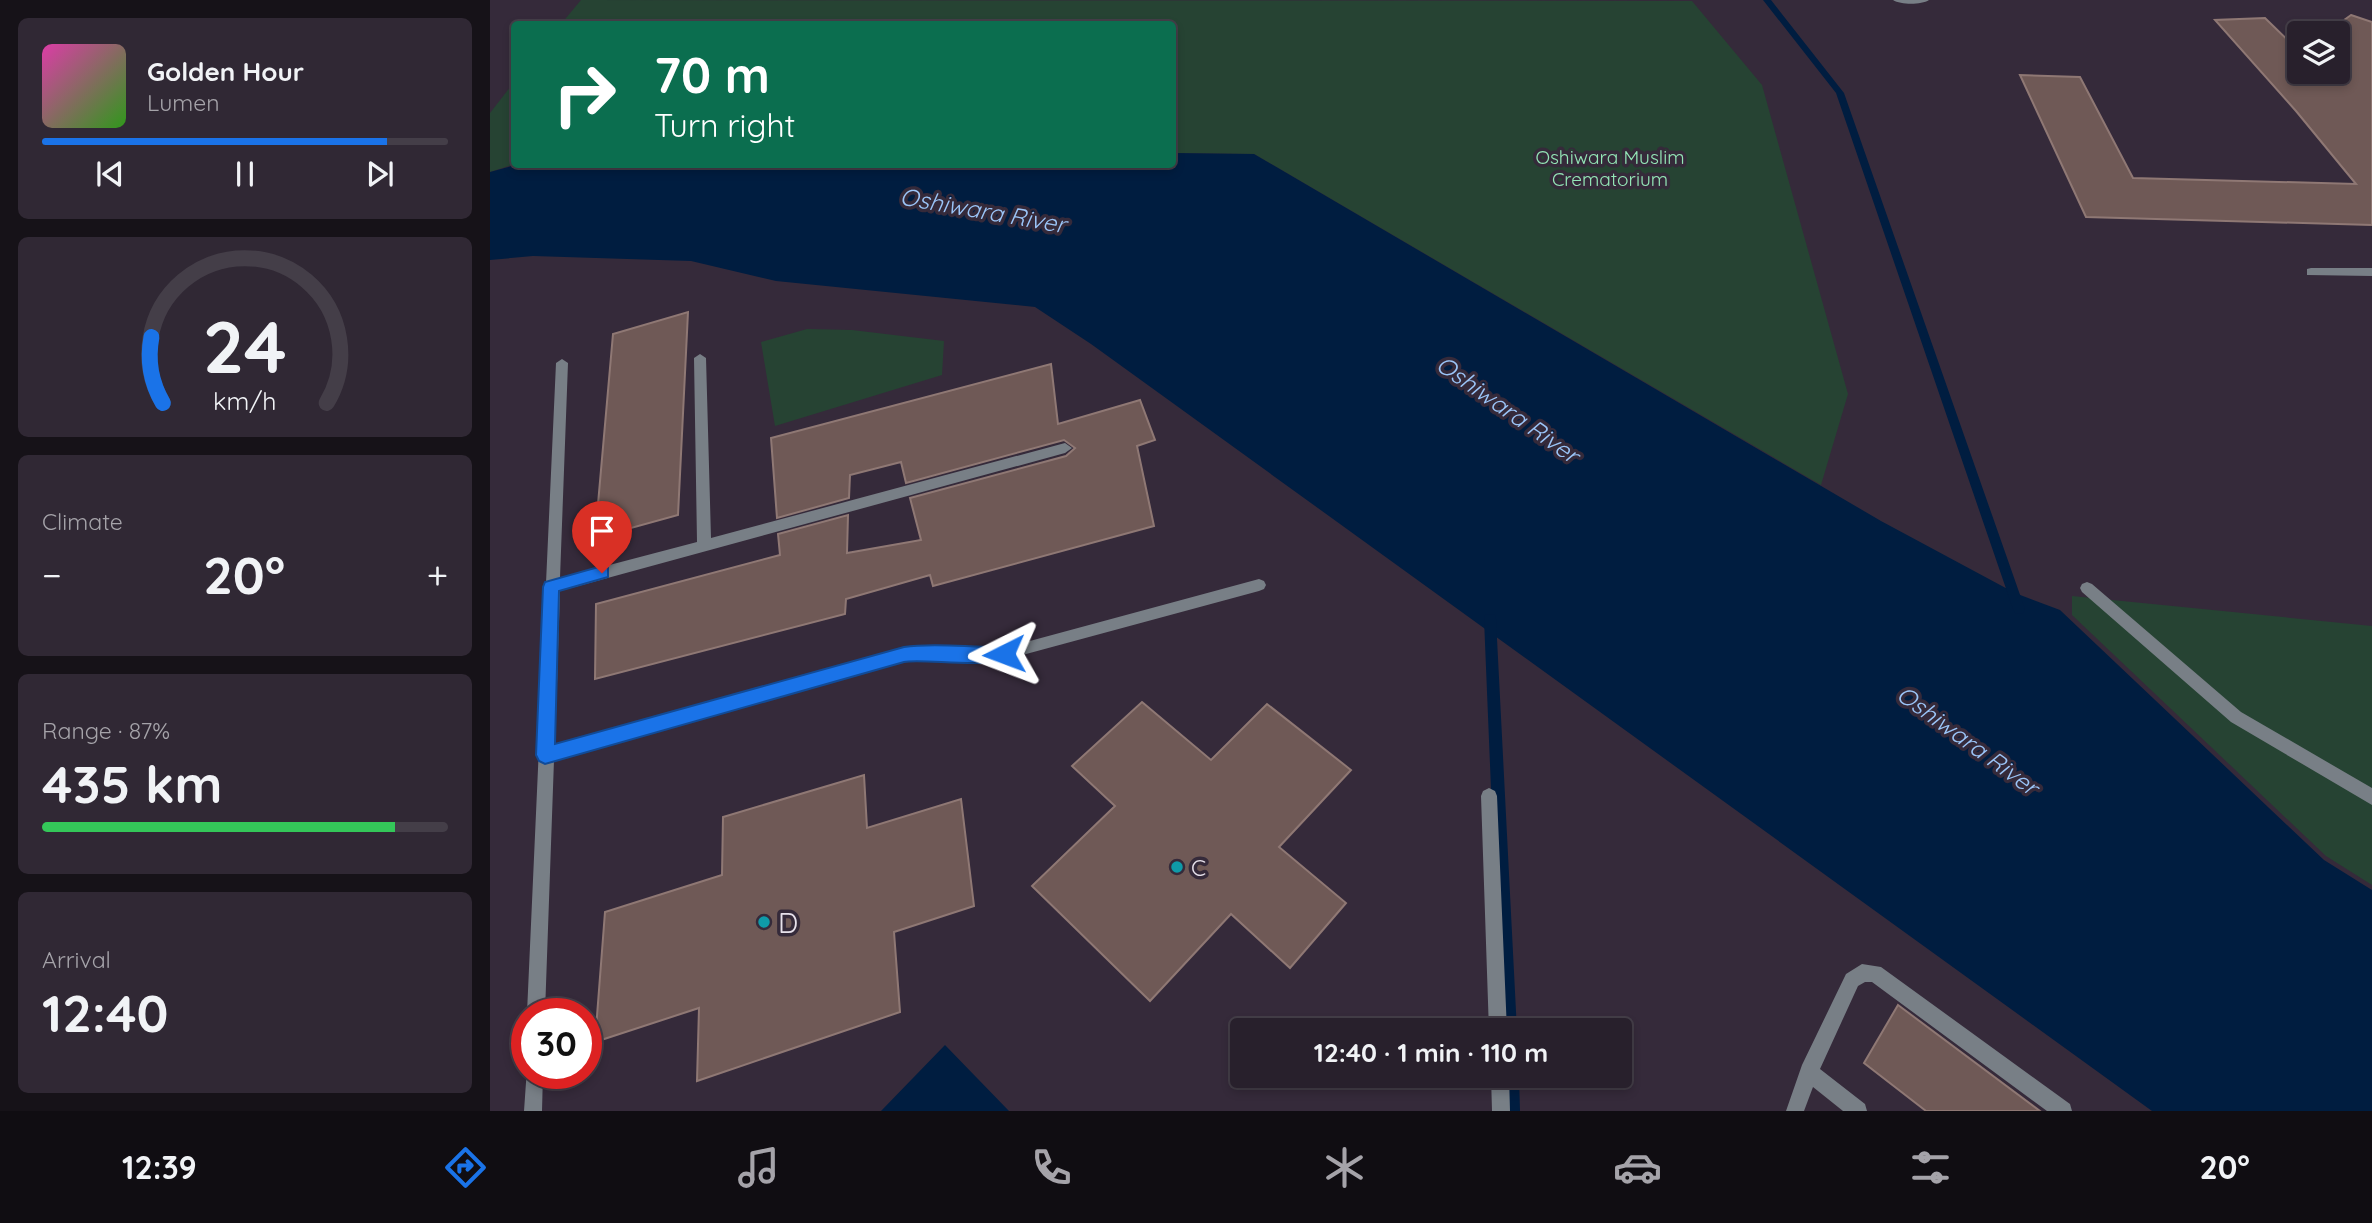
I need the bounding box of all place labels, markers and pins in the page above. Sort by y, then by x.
pin [572,501,632,573]
place label: C [1191,853,1206,882]
marker: C [1169,859,1185,875]
place label: D [778,905,798,940]
marker: D [756,914,772,930]

